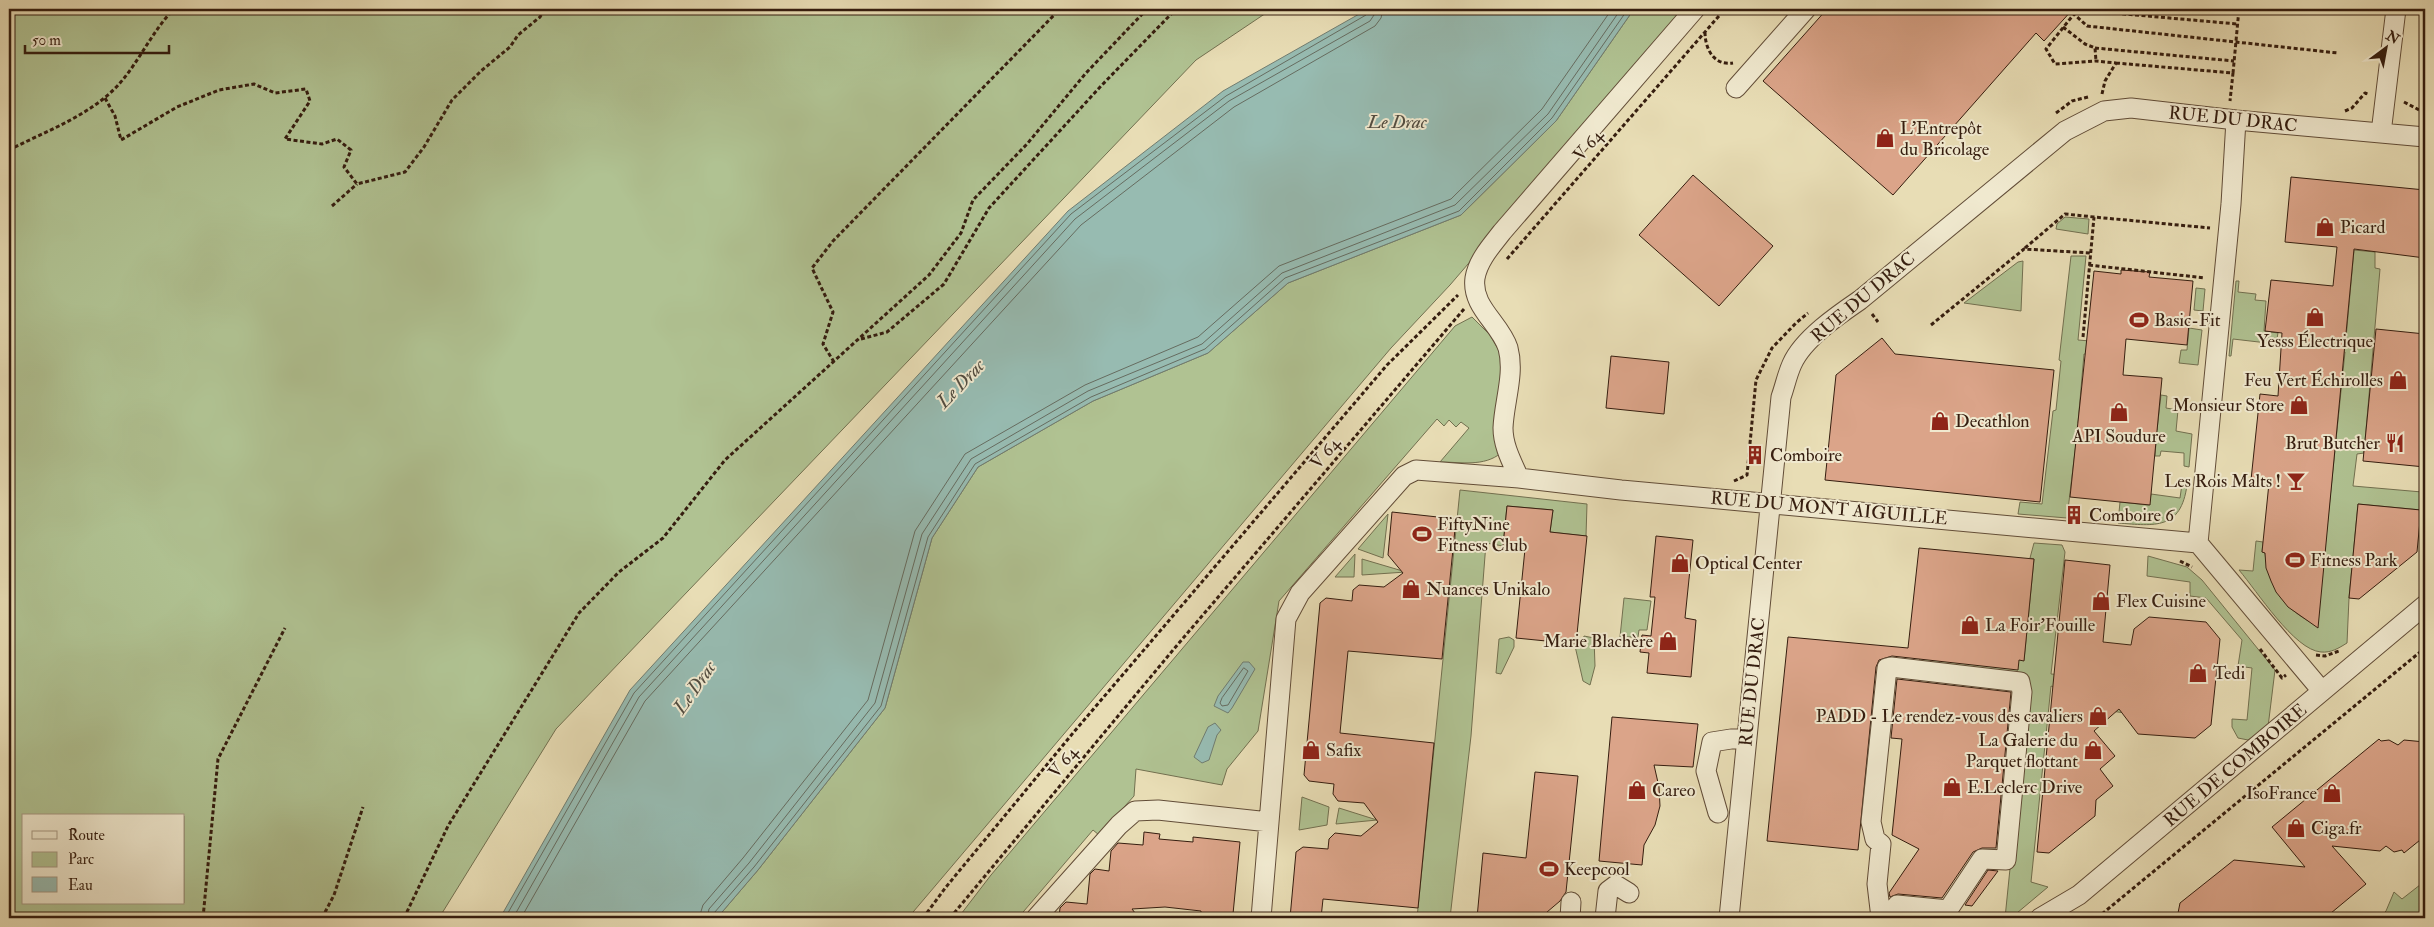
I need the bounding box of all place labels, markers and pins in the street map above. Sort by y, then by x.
place label: L'Entrepôt du Bricolage [1900,117,1990,161]
shop icon: L'Entrepôt du Bricolage [1874,127,1896,149]
shop icon: Picard [2314,216,2336,238]
place label: Picard [2340,216,2385,239]
shop icon: Yesss Électrique [2304,306,2326,328]
sports icon: Basic-Fit [2128,309,2150,331]
place label: Basic-Fit [2154,309,2221,332]
place label: Yesss Électrique [2257,330,2374,353]
place label: Feu Vert Échirolles [2244,369,2383,392]
shop icon: Feu Vert Échirolles [2387,369,2409,391]
place label: Monsieur Store [2172,394,2284,417]
shop icon: Monsieur Store [2288,394,2310,416]
shop icon: API Soudure [2108,401,2130,423]
shop icon: Decathlon [1929,410,1951,432]
place label: Decathlon [1955,410,2030,433]
place label: API Soudure [2071,425,2166,448]
place label: Brut Butcher [2285,432,2380,455]
restaurant icon: Brut Butcher [2384,432,2406,454]
building icon: Comboire [1744,444,1766,466]
place label: Comboire [1770,444,1843,467]
place label: Les Rois Malts ! [2164,470,2281,493]
bar icon: Les Rois Malts ! [2285,470,2307,492]
building icon: Comboire 6 [2063,504,2085,526]
place label: Comboire 6 [2089,504,2175,527]
place label: FiftyNine Fitness Club [1437,513,1528,557]
sports icon: FiftyNine Fitness Club [1411,523,1433,545]
sports icon: Fitness Park [2284,549,2306,571]
place label: Fitness Park [2310,549,2398,572]
shop icon: Optical Center [1669,552,1691,574]
place label: Optical Center [1695,552,1803,575]
shop icon: Nuances Unikalo [1400,578,1422,600]
place label: Nuances Unikalo [1426,578,1550,601]
shop icon: Flex Cuisine [2090,590,2112,612]
place label: Flex Cuisine [2116,590,2207,613]
shop icon: La Foir'Fouille [1959,614,1981,636]
place label: La Foir'Fouille [1985,614,2096,637]
place label: Marie Blachère [1543,630,1653,653]
shop icon: Marie Blachère [1657,630,1679,652]
shop icon: Tedi [2187,662,2209,684]
place label: Tedi [2213,662,2245,685]
place label: PADD - Le rendez-vous des cavaliers [1816,705,2083,728]
shop icon: PADD - Le rendez-vous des cavaliers [2087,705,2109,727]
place label: La Galerie du Parquet flottant [1966,729,2078,773]
shop icon: Safix [1300,739,1322,761]
place label: Safix [1326,739,1361,762]
shop icon: La Galerie du Parquet flottant [2082,739,2104,761]
shop icon: E.Leclerc Drive [1941,776,1963,798]
place label: E.Leclerc Drive [1967,776,2083,799]
shop icon: Careo [1626,779,1648,801]
place label: Careo [1652,779,1696,802]
place label: IsoFrance [2246,782,2317,805]
shop icon: IsoFrance [2321,782,2343,804]
shop icon: Ciga.fr [2285,817,2307,839]
place label: Ciga.fr [2311,817,2362,840]
sports icon: Keepcool [1538,858,1560,880]
place label: Keepcool [1564,858,1630,881]

